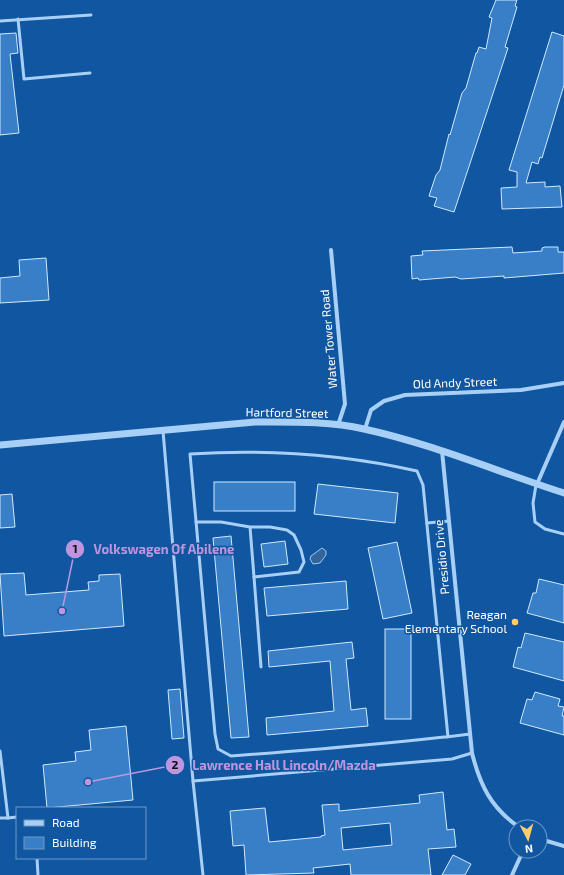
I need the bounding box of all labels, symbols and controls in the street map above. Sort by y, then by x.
street label: Water Tower Road [317,289,339,389]
street label: Old Andy Street [413,374,498,390]
street label: Hartford Street [245,404,329,420]
street label: Presidio Drive [431,519,451,595]
callout: Volkswagen Of Abilene [65,537,242,562]
text: 1 [72,541,78,555]
text: Volkswagen Of Abilene [94,541,234,557]
place label: Reagan Elementary School [405,607,507,635]
marker: Reagan Elementary School [510,617,520,627]
callout: Lawrence Hall Lincoln/Mazda [165,753,384,778]
text: 2 [172,757,179,771]
text: Lawrence Hall Lincoln/Mazda [192,757,376,773]
legend [16,807,146,859]
text: Road [52,815,80,829]
north arrow [508,819,548,859]
text: Building [52,835,97,849]
text: N [524,843,534,856]

